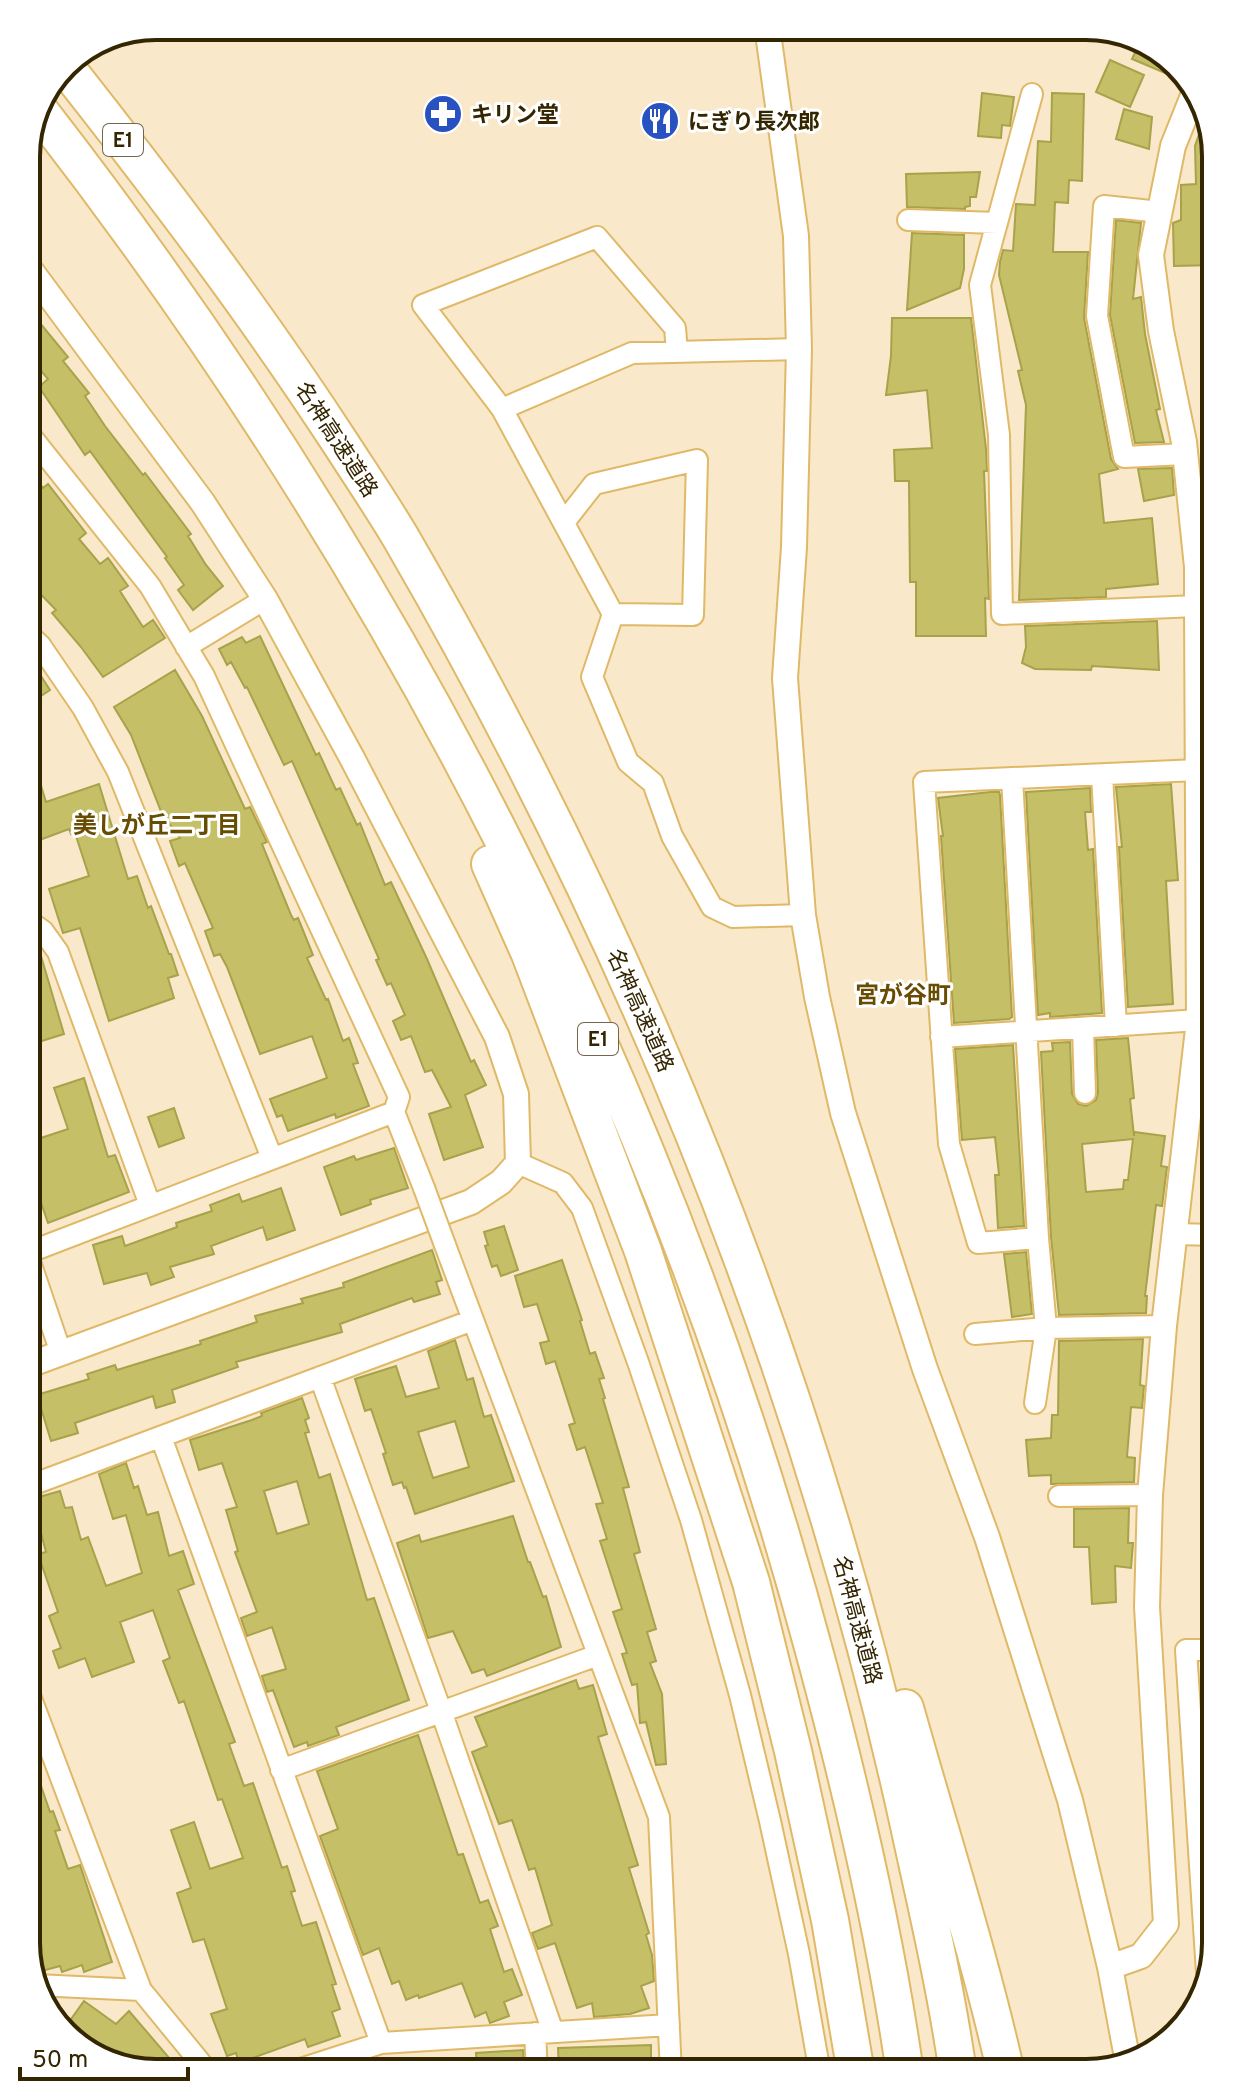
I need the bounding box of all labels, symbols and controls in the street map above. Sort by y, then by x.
pharmacy icon: キリン堂 [422,93,464,135]
restaurant icon: にぎり長次郎 [639,100,681,142]
place label: キリン堂 [471,103,559,130]
place label: にぎり長次郎 [688,110,820,137]
road number: E1 [103,124,143,156]
street label: 名神高速道路 [288,378,382,503]
district label: 美しが丘二丁目 [73,812,241,842]
street label: 名神高速道路 [600,945,678,1077]
district label: 宮が谷町 [855,982,951,1012]
road number: E1 [578,1023,618,1055]
street label: 名神高速道路 [825,1553,886,1688]
scale bar [20,2031,188,2081]
text: 50 m [32,2046,88,2076]

